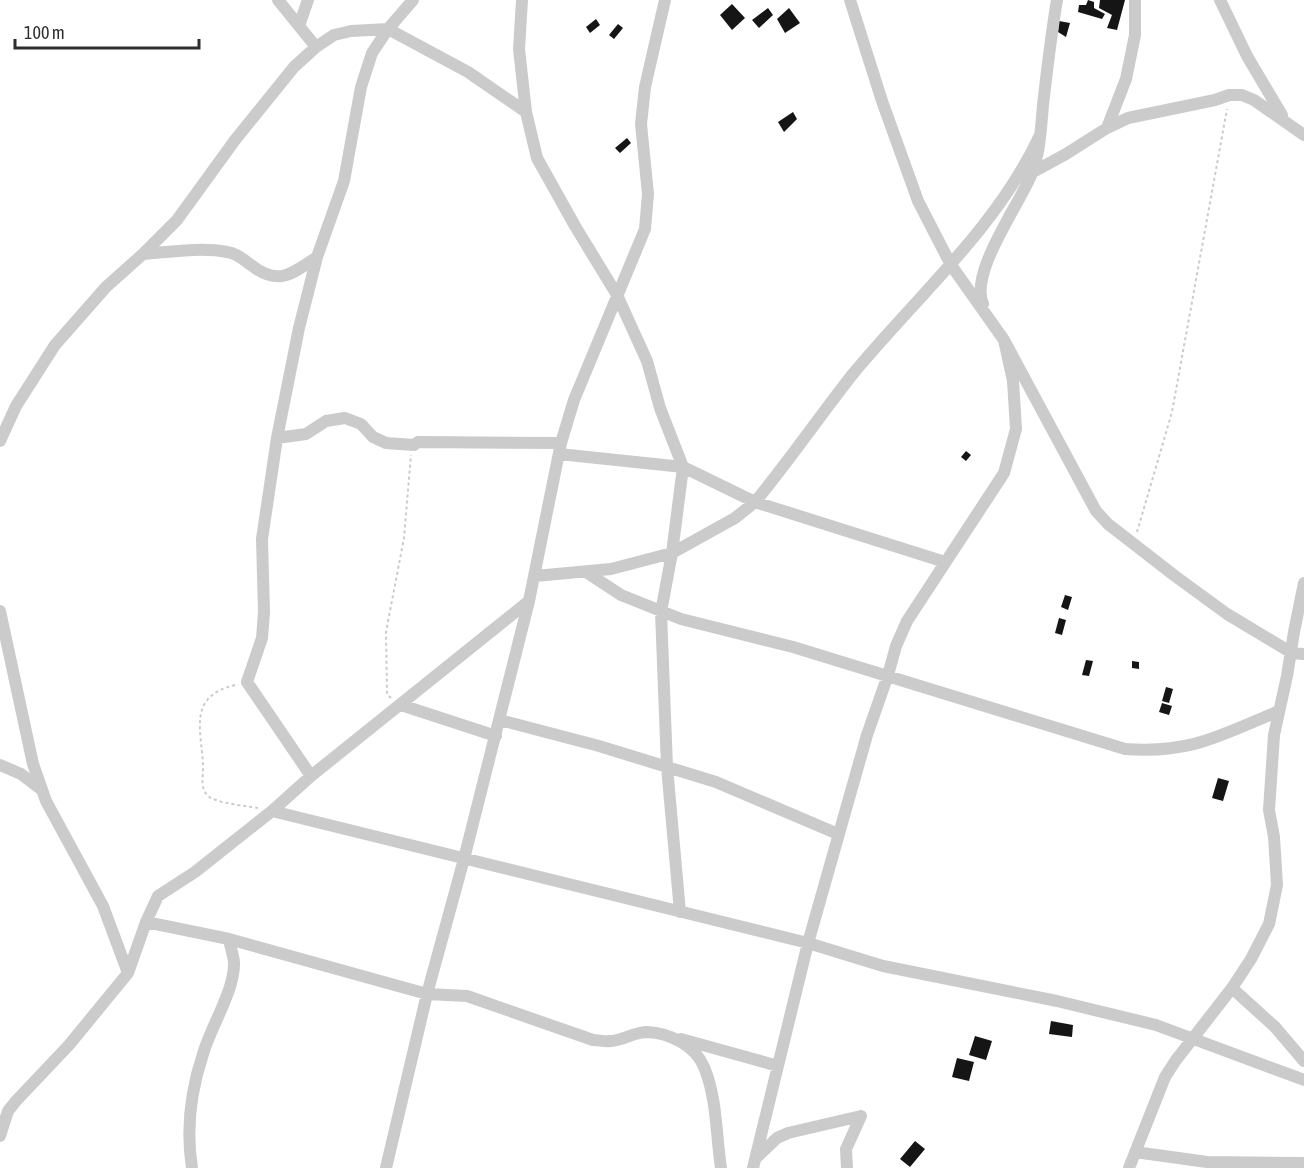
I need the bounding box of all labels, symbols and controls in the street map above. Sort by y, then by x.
scale bar [15,12,200,50]
text: 100 m [24,22,65,43]

